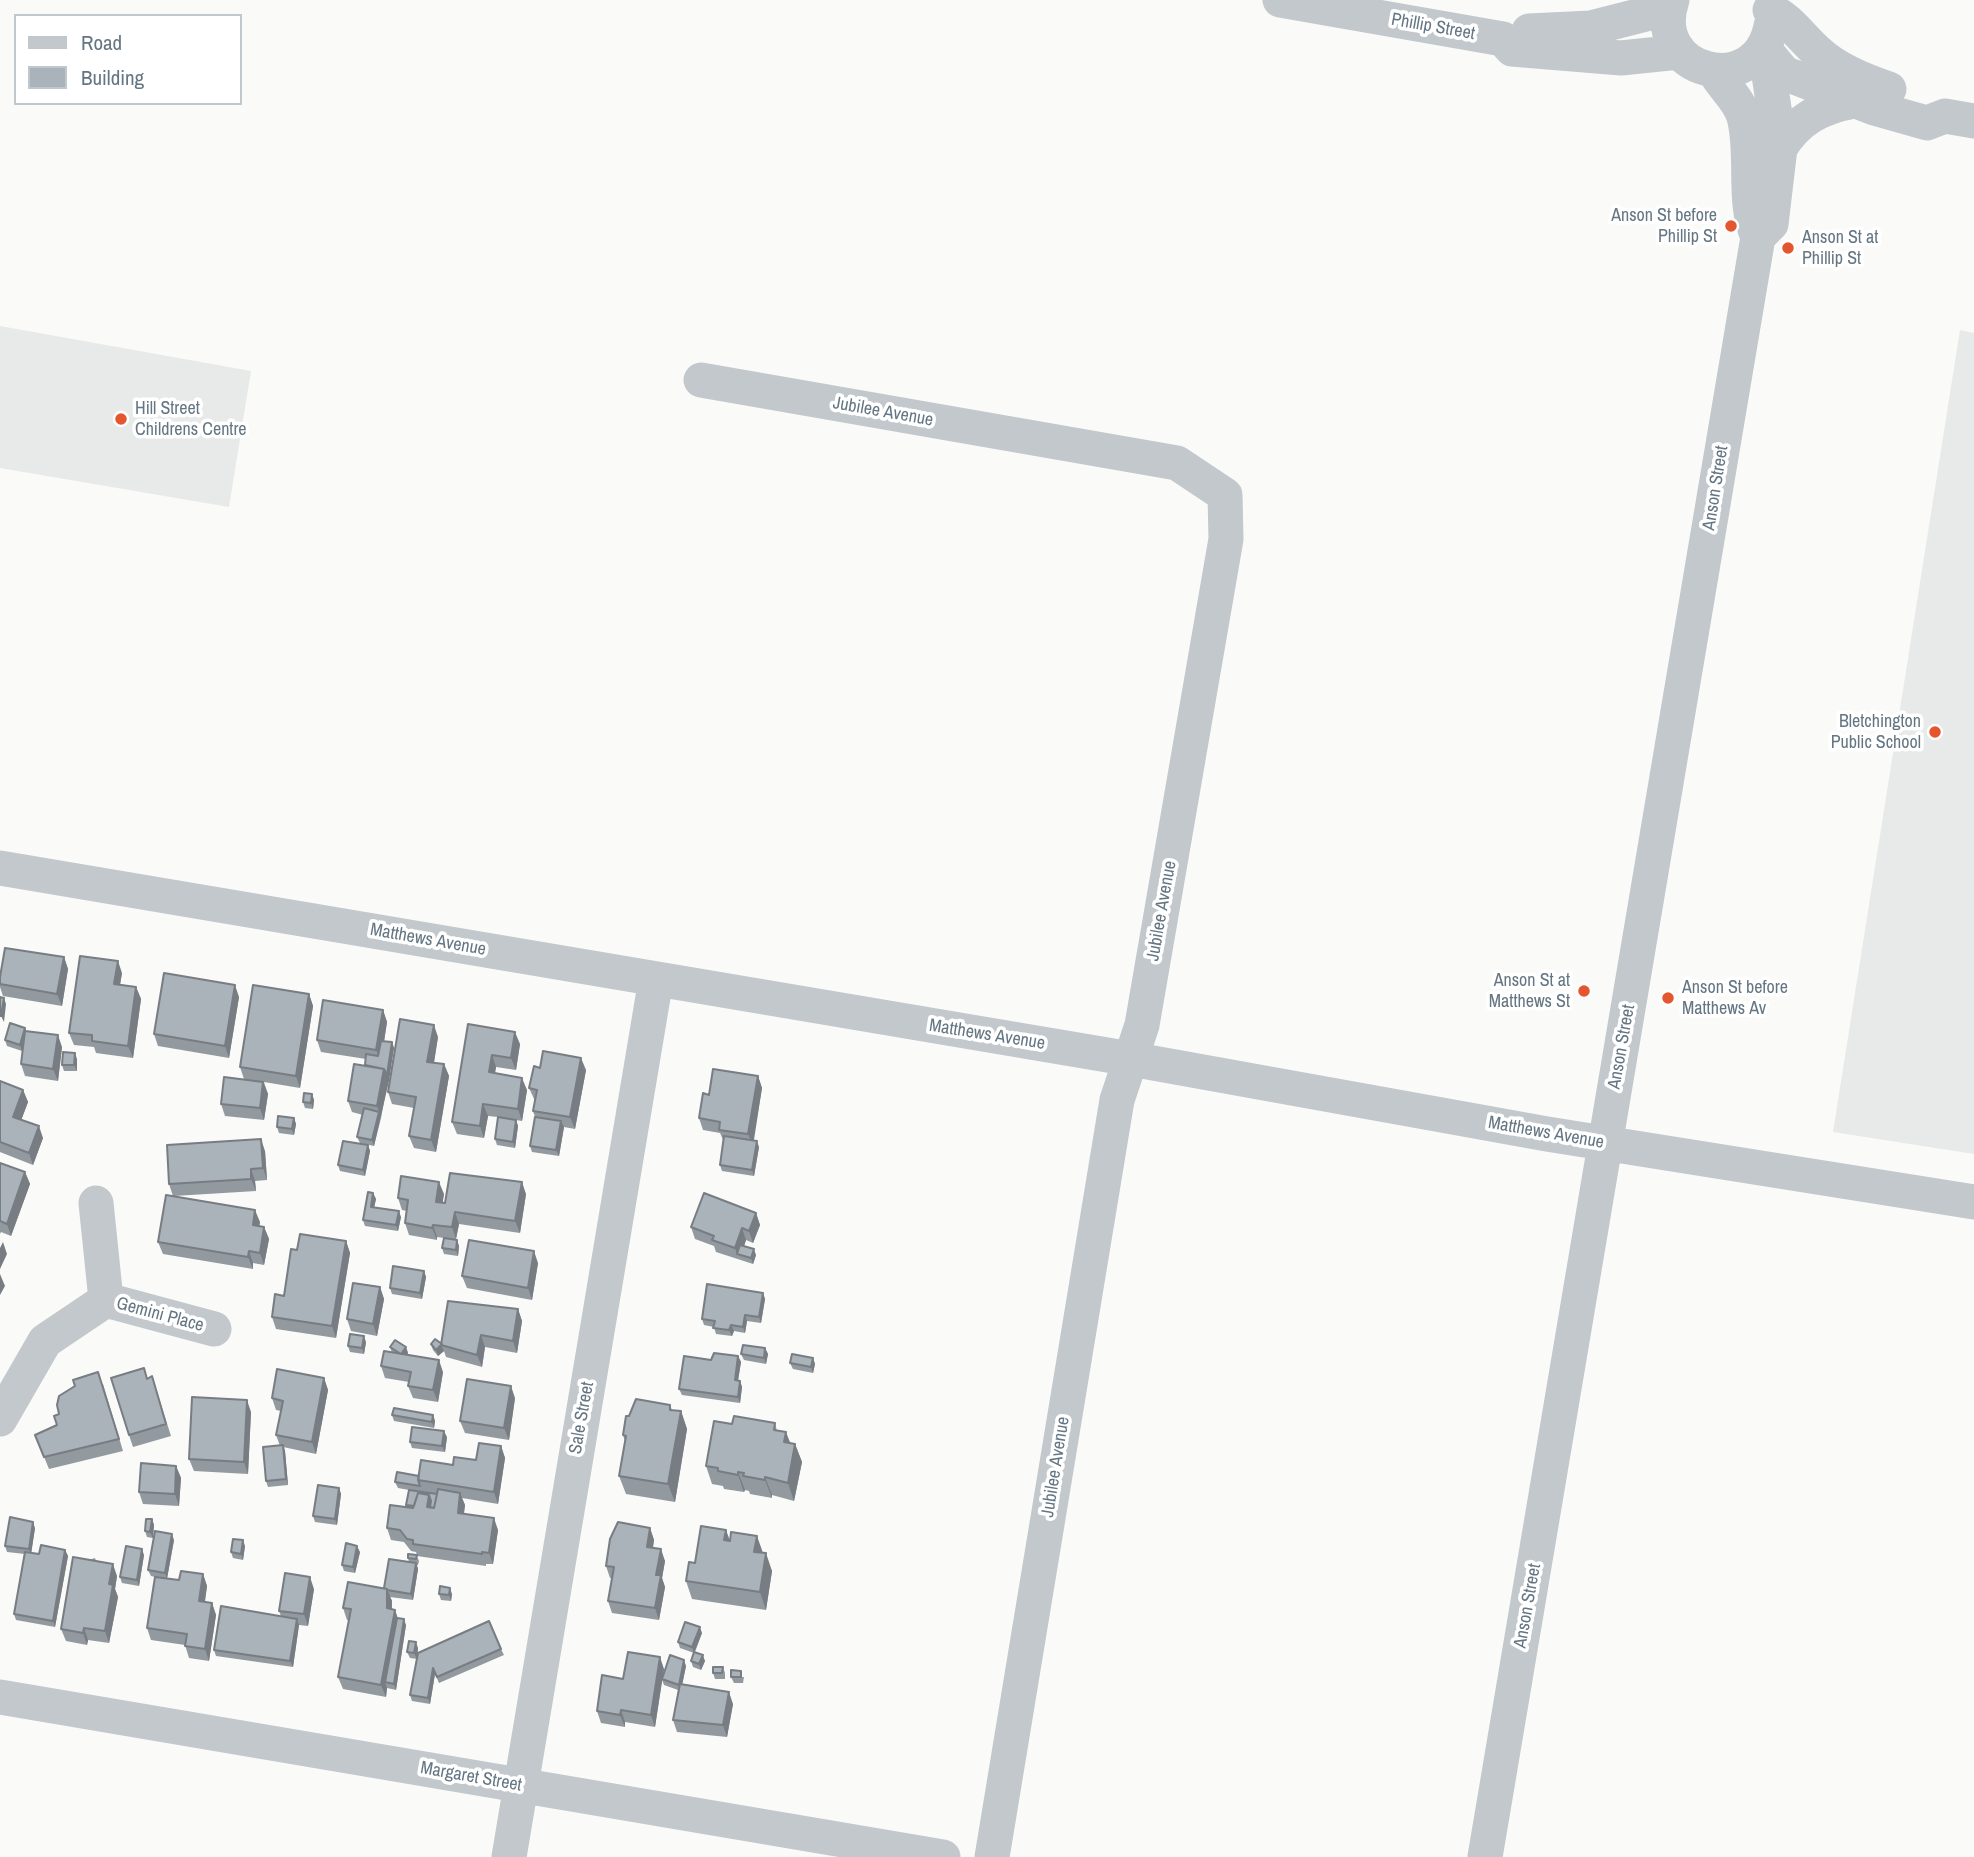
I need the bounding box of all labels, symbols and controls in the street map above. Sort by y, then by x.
street label: Phillip Street [1390,9,1476,45]
legend [14,14,242,105]
text: Road [81,28,122,57]
text: Building [81,63,144,92]
place label: Anson St before Phillip St [1611,205,1717,248]
marker: Anson St before Phillip St [1723,218,1739,234]
place label: Anson St at Phillip St [1802,227,1878,270]
marker: Anson St at Phillip St [1780,240,1796,256]
street label: Jubilee Avenue [831,393,935,431]
place label: Hill Street Childrens Centre [135,398,247,440]
marker: Hill Street Childrens Centre [113,411,129,427]
street label: Anson Street [1699,444,1733,532]
place label: Bletchington Public School [1831,711,1921,754]
marker: Bletchington Public School [1927,724,1943,740]
street label: Jubilee Avenue [1143,859,1181,963]
street label: Matthews Avenue [368,919,488,961]
place label: Anson St at Matthews St [1489,970,1570,1012]
place label: Anson St before Matthews Av [1682,977,1788,1020]
marker: Anson St at Matthews St [1576,983,1592,999]
marker: Anson St before Matthews Av [1660,990,1676,1006]
street label: Anson Street [1604,1003,1640,1091]
street label: Matthews Avenue [927,1015,1047,1055]
street label: Matthews Avenue [1486,1112,1606,1154]
street label: Gemini Place [114,1293,206,1337]
street label: Sale Street [565,1380,599,1456]
street label: Jubilee Avenue [1037,1415,1075,1519]
street label: Anson Street [1510,1562,1546,1650]
street label: Margaret Street [419,1757,523,1797]

